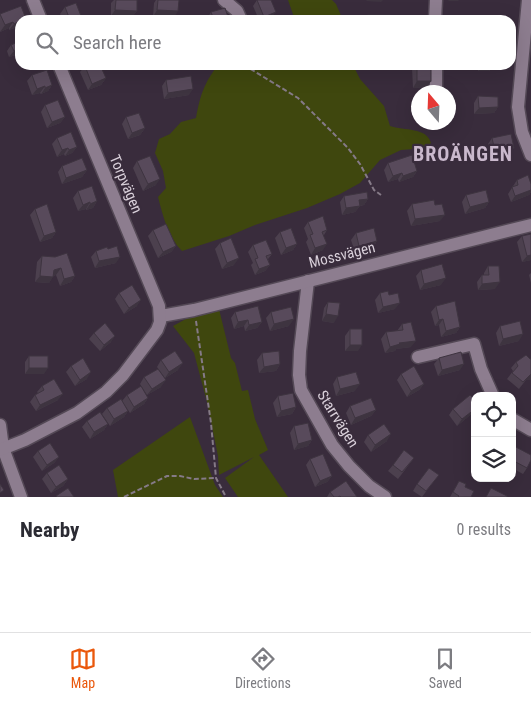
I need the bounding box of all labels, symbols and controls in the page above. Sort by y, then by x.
search box [15,15,516,70]
icon: search [33,29,61,57]
text: Search here [73,31,161,54]
north arrow [411,85,456,130]
district label: BROÄNGEN [413,142,513,166]
street label: Torpvägen [106,152,146,216]
street label: Mossvägen [307,238,377,272]
street label: Starrvägen [313,387,363,451]
map controls [471,392,516,482]
button: locate [471,392,516,437]
button: layers [471,437,516,482]
text: Nearby [20,518,79,542]
text: 0 results [456,520,511,539]
tab: Map [69,645,97,691]
tab: Directions [235,645,291,691]
tab: Saved [429,645,462,691]

